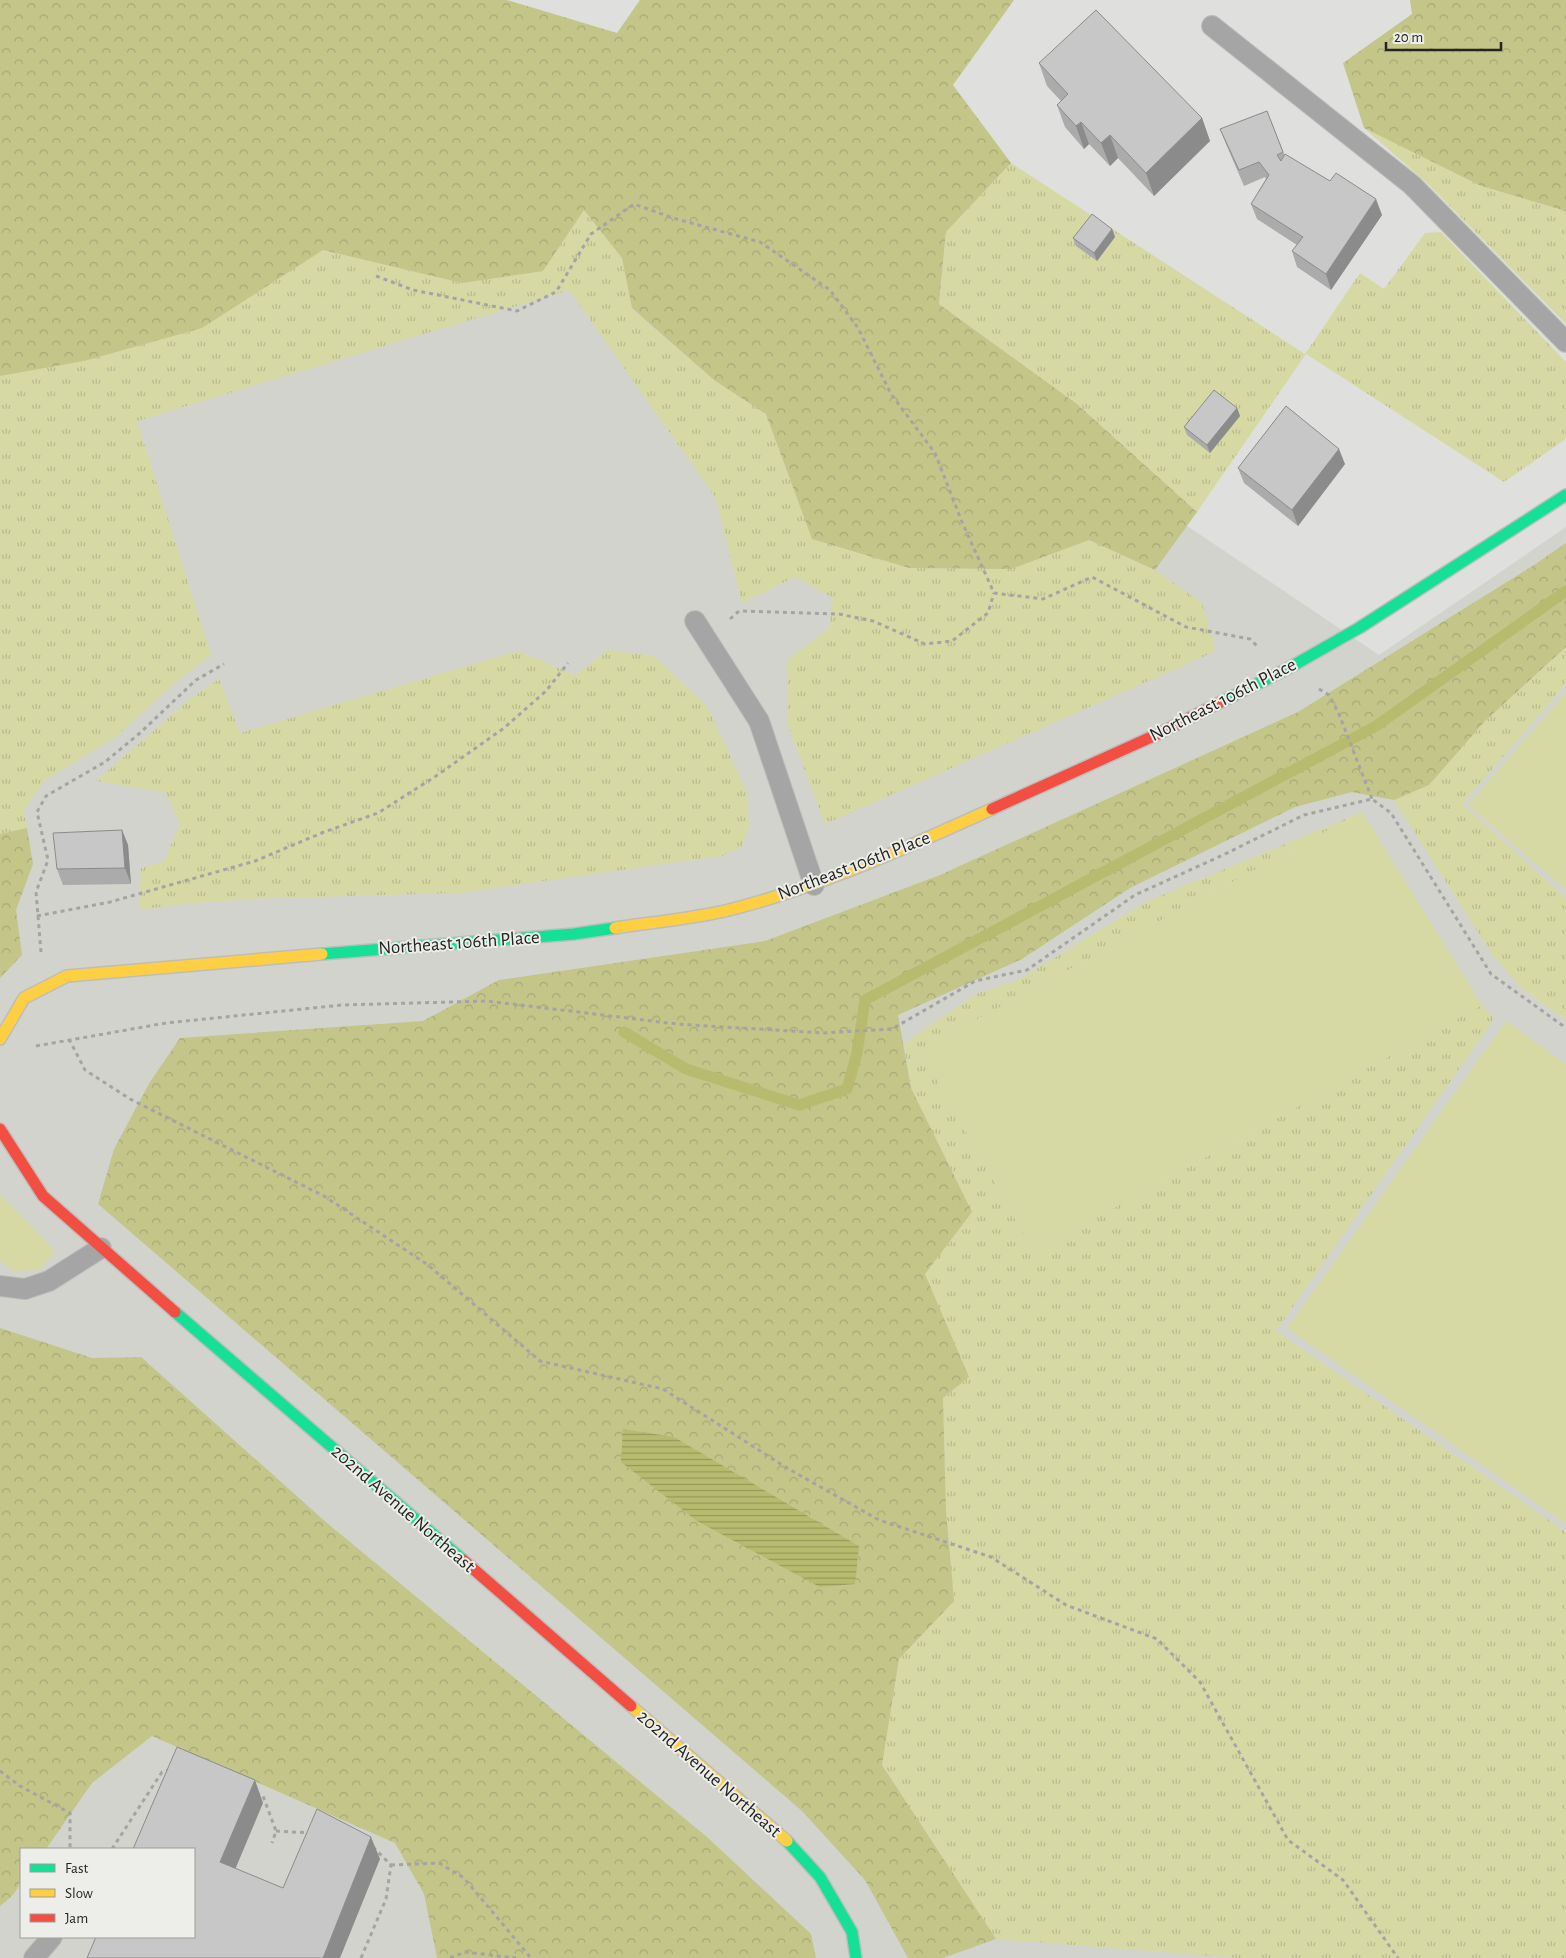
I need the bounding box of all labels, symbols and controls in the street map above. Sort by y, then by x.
scale bar [1386,20,1501,52]
text: 20 m [1394,30,1423,45]
street label: Northeast 106th Place [1147,655,1299,745]
street label: Northeast 106th Place [775,828,933,904]
street label: Northeast 106th Place [378,928,540,958]
street label: 202nd Avenue Northeast [328,1442,478,1576]
street label: 202nd Avenue Northeast [634,1707,784,1841]
legend [20,1848,195,1938]
text: Fast [65,1861,89,1876]
text: Slow [65,1886,93,1901]
text: Jam [65,1911,88,1926]

